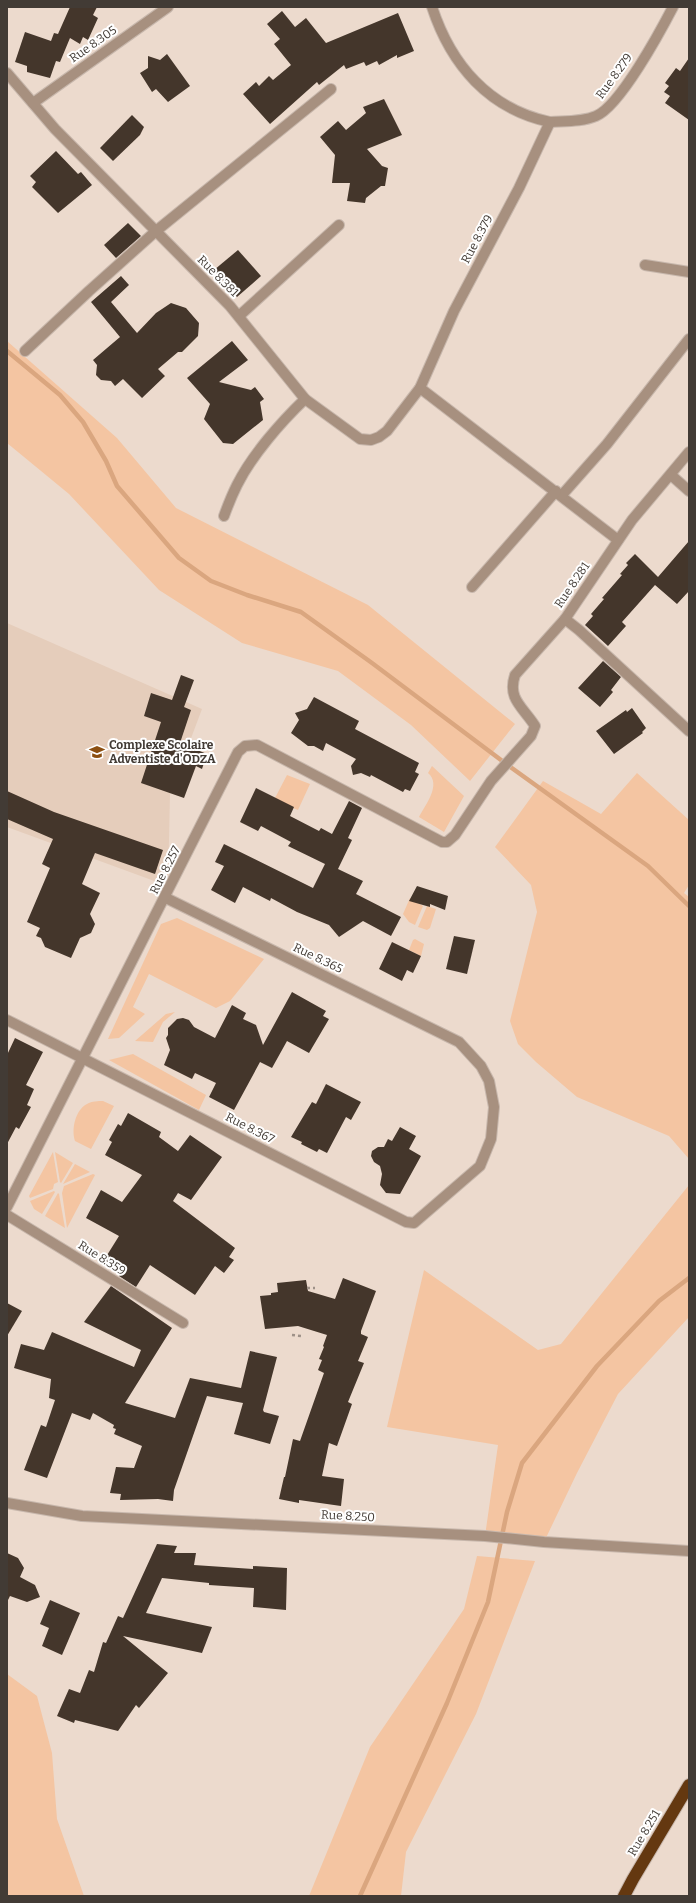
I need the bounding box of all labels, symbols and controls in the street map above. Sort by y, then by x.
street label: Rue 8.305 [67,23,119,65]
street label: Rue 8.279 [593,51,635,101]
street label: Rue 8.379 [458,212,496,266]
street label: Rue 8.381 [195,253,242,300]
street label: Rue 8.281 [552,559,592,610]
place label: Complexe Scolaire Adventiste d'ODZA [109,738,216,766]
school or university icon: Complexe Scolaire Adventiste d'ODZA [88,743,106,761]
street label: Rue 8.257 [147,844,183,896]
street label: Rue 8.365 [291,940,345,976]
street label: Rue 8.367 [223,1110,277,1146]
street label: Rue 8.359 [76,1238,128,1278]
street label: Rue 8.250 [321,1508,375,1524]
street label: Rue 8.251 [625,1807,663,1858]

